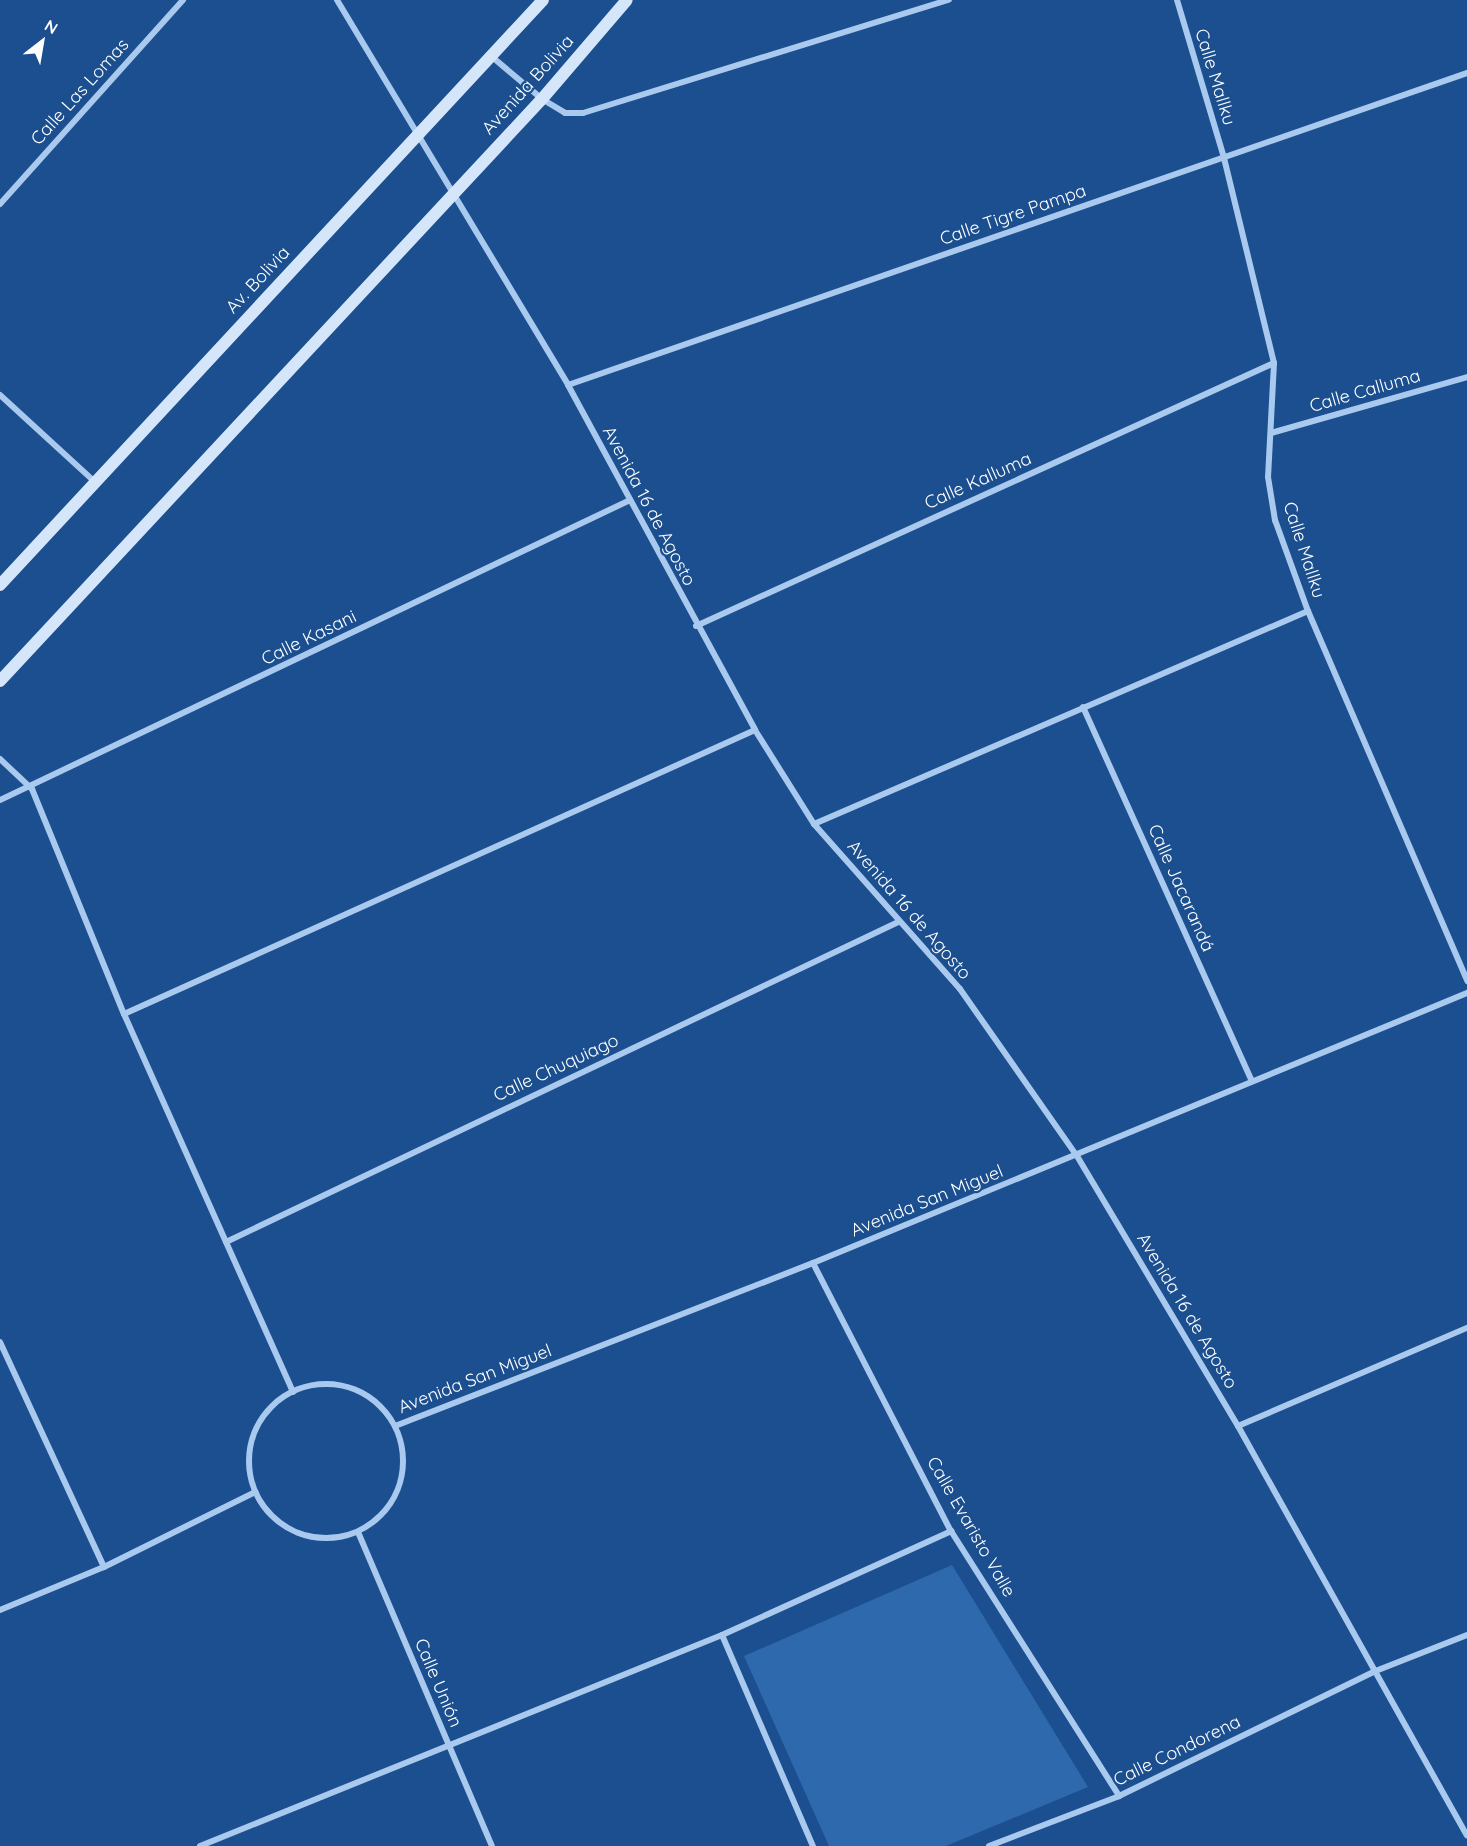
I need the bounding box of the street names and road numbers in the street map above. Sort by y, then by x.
street label: Calle Mallku [1190,26,1240,128]
street label: Avenida Bolivia [478,31,578,139]
street label: Calle Las Lomas [27,34,133,150]
street label: Calle Tigre Pampa [937,180,1089,250]
street label: Av. Bolivia [222,242,294,318]
street label: Calle Calluma [1307,365,1423,417]
street label: Avenida 16 de Agosto [598,422,700,590]
street label: Calle Kalluma [921,448,1035,514]
street label: Calle Mallku [1278,499,1330,601]
street label: Calle Kasani [258,606,360,670]
street label: Calle Jacarandá [1143,821,1219,955]
street label: Avenida 16 de Agosto [843,836,975,984]
street label: Calle Chuquiago [490,1030,622,1106]
street label: Avenida San Miguel [848,1161,1006,1241]
street label: Avenida 16 de Agosto [1132,1229,1242,1393]
street label: Avenida San Miguel [395,1340,555,1418]
street label: Calle Evaristo Valle [922,1453,1020,1601]
street label: Calle Unión [410,1635,466,1731]
street label: Calle Condorena [1110,1711,1244,1791]

